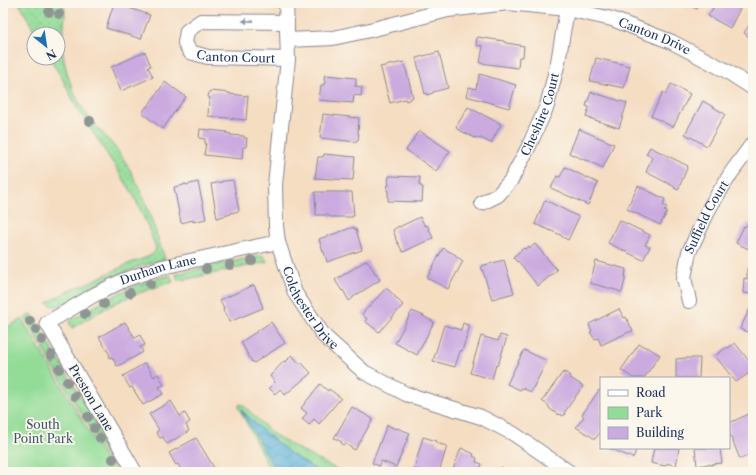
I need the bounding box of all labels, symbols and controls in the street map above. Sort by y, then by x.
street label: Canton Drive [616,14,694,58]
one-way arrow [241,18,254,24]
north arrow [26,26,66,66]
text: N [43,46,59,63]
street label: Canton Court [195,46,276,66]
street label: Cheshire Court [517,70,562,158]
street label: Suffield Court [681,177,732,256]
street label: Durham Lane [118,252,198,288]
street label: Colchester Drive [280,264,342,352]
street label: Preston Lane [66,362,117,434]
legend [600,377,730,449]
text: Road [636,385,666,400]
text: Park [636,405,663,420]
park label: South Point Park [13,417,74,446]
text: Building [636,425,684,440]

